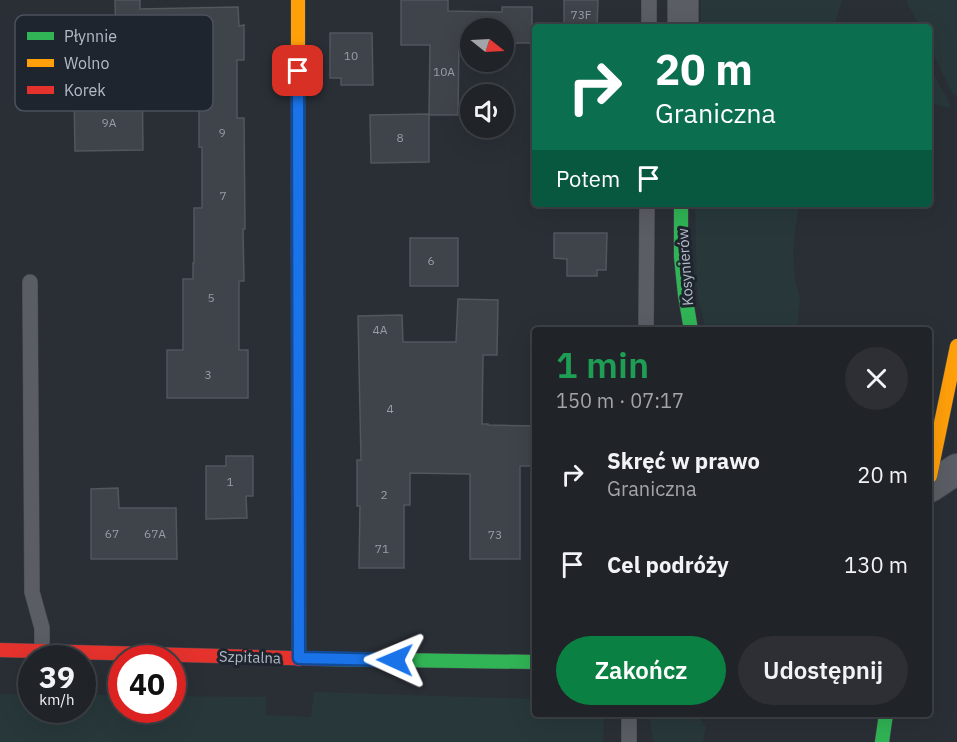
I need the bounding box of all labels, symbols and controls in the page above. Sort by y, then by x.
house number: 73F [570,7,592,22]
legend [15,15,213,111]
north arrow [460,18,514,72]
map controls [460,18,514,138]
text: Płynnie [64,26,117,46]
text: 20 m [655,42,753,97]
pin [272,45,323,96]
house number: 10 [344,48,358,63]
icon: right [556,48,634,126]
text: Wolno [64,53,109,73]
icon: arrive [281,54,314,87]
house number: 10A [433,64,455,79]
text: Korek [64,80,106,100]
button: sound [460,84,514,138]
text: Graniczna [655,95,776,130]
house number: 9A [102,115,117,130]
house number: 9 [218,125,226,140]
house number: 8 [396,130,404,145]
icon: arrive [632,162,665,195]
text: Potem [556,164,620,193]
house number: 7 [219,188,227,203]
street label: Kosynierów [673,227,697,306]
house number: 6 [427,253,435,268]
house number: 5 [207,290,215,305]
house number: 4A [373,322,388,337]
text: 1 min [556,341,649,388]
button: close [845,347,908,410]
house number: 3 [204,367,212,382]
text: 150 m · 07:17 [556,387,684,414]
house number: 4 [386,401,394,416]
text: Skręć w prawo [607,446,760,475]
icon: right [556,458,589,491]
text: 20 m [857,460,908,489]
house number: 1 [226,474,234,489]
text: Graniczna [607,475,697,502]
house number: 2 [380,487,388,502]
house number: 67 [105,526,119,541]
house number: 67A [144,526,166,541]
house number: 73 [488,527,502,542]
house number: 71 [375,541,389,556]
icon: arrive [556,548,589,581]
text: Cel podróży [607,550,729,579]
text: 130 m [844,550,908,579]
position arrow [363,628,427,692]
button: Zakończ [556,636,726,705]
button: Udostępnij [738,636,908,705]
speed limit sign: 40 [108,645,186,723]
street label: Szpitalna [219,646,281,668]
text: 39 [39,657,75,696]
text: km/h [39,690,75,709]

